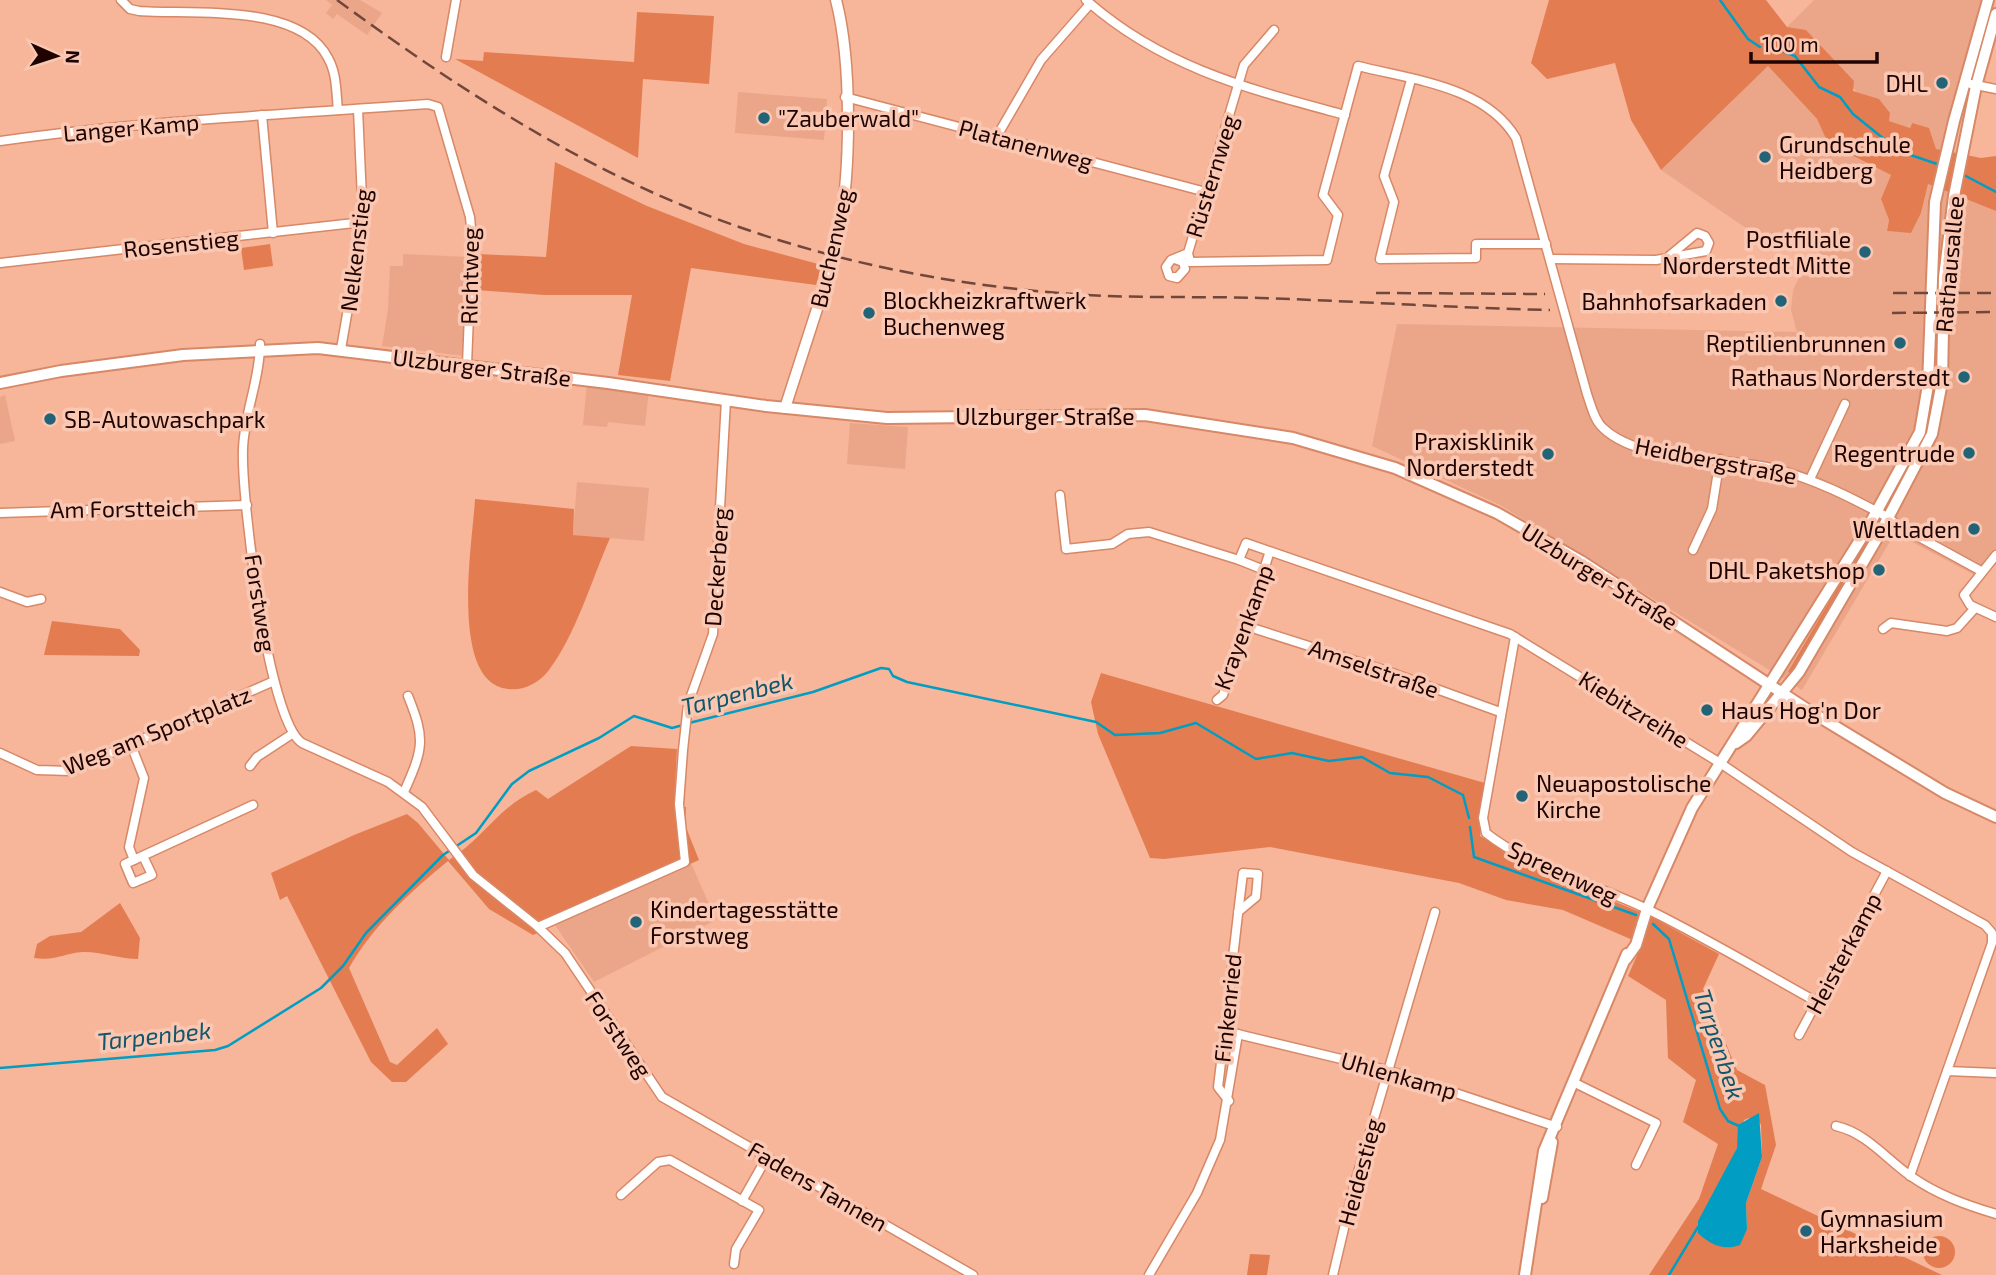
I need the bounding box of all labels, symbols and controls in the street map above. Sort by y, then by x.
north arrow [21,21,91,91]
scale bar [1751,21,1877,65]
text: 100 m [1762,31,1819,56]
text: N [62,49,85,64]
place label: DHL [1886,69,1928,97]
marker: DHL [1934,75,1950,91]
place label: "Zauberwald" [778,104,919,132]
street label: Langer Kamp [62,107,200,147]
marker: "Zauberwald" [756,110,772,126]
street label: Rüsternweg [1179,111,1243,241]
street label: Platanenweg [956,113,1096,175]
place label: Grundschule Heidberg [1779,130,1911,184]
marker: Grundschule Heidberg [1757,149,1773,165]
street label: Buchenweg [804,185,858,310]
street label: Nelkenstieg [334,187,376,313]
street label: Rathausallee [1929,194,1969,334]
street label: Rosenstieg [122,223,240,263]
place label: Postfiliale Norderstedt Mitte [1662,225,1851,279]
street label: Richtweg [454,227,484,325]
marker: Postfiliale Norderstedt Mitte [1857,244,1873,260]
place label: Blockheizkraftwerk Buchenweg [883,286,1087,340]
place label: Bahnhofsarkaden [1581,287,1767,315]
marker: Bahnhofsarkaden [1773,293,1789,309]
marker: Blockheizkraftwerk Buchenweg [861,305,877,321]
place label: Reptilienbrunnen [1706,329,1886,357]
marker: Reptilienbrunnen [1892,335,1908,351]
street label: Ulzburger Straße [391,342,573,392]
place label: Rathaus Norderstedt [1731,363,1950,391]
marker: Rathaus Norderstedt [1956,369,1972,385]
street label: Ulzburger Straße [955,402,1135,430]
place label: SB-Autowaschpark [64,405,266,433]
marker: SB-Autowaschpark [42,411,58,427]
place label: Praxisklinik Norderstedt [1406,427,1534,481]
street label: Heidbergstraße [1633,431,1799,489]
place label: Regentrude [1833,439,1955,467]
marker: Regentrude [1961,445,1977,461]
marker: Praxisklinik Norderstedt [1540,446,1556,462]
street label: Am Forstteich [50,493,196,523]
street label: Deckerberg [698,506,734,627]
place label: Weltladen [1852,515,1960,543]
street label: Ulzburger Straße [1516,517,1684,635]
marker: Weltladen [1966,521,1982,537]
street label: Forstweg [239,552,283,654]
place label: DHL Paketshop [1708,556,1865,584]
street label: Krayenkamp [1207,561,1279,693]
marker: DHL Paketshop [1871,562,1887,578]
street label: Amselstraße [1305,633,1443,703]
street label: Kiebitzreihe [1574,664,1694,754]
water label: Tarpenbek [678,665,796,721]
street label: Weg am Sportplatz [59,680,255,780]
place label: Haus Hog'n Dor [1721,696,1881,724]
marker: Haus Hog'n Dor [1699,702,1715,718]
place label: Neuapostolische Kirche [1536,769,1711,823]
marker: Neuapostolische Kirche [1514,788,1530,804]
street label: Spreenweg [1504,835,1622,910]
street label: Heisterkamp [1799,888,1887,1018]
place label: Kindertagesstätte Forstweg [650,895,839,949]
marker: Kindertagesstätte Forstweg [628,914,644,930]
street label: Finkenried [1207,952,1247,1064]
street label: Forstweg [580,985,658,1083]
water label: Tarpenbek [1689,985,1751,1103]
water label: Tarpenbek [96,1015,212,1055]
street label: Uhlenkamp [1338,1045,1460,1105]
street label: Heidestieg [1331,1115,1387,1229]
street label: Fadens Tannen [743,1135,893,1237]
place label: Gymnasium Harksheide [1820,1204,1943,1258]
marker: Gymnasium Harksheide [1798,1223,1814,1239]

